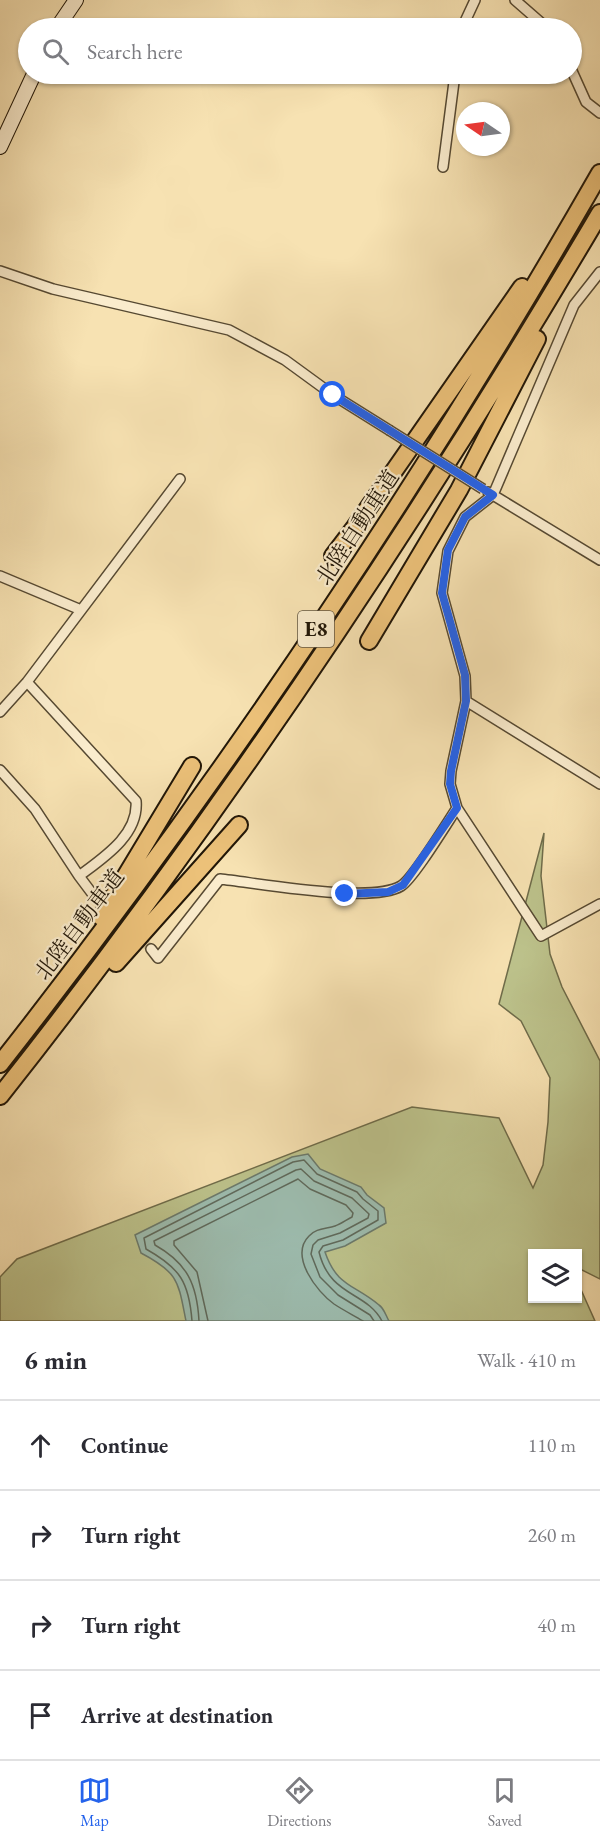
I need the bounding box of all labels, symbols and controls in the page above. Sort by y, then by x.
search box [18,18,582,84]
icon: search [39,35,72,68]
text: Search here [87,37,182,66]
north arrow [456,102,510,156]
route start [319,381,345,407]
street label: 北陸自動車道 [309,464,406,591]
road number: E8 [298,611,334,647]
street label: 北陸自動車道 [28,863,131,986]
route end [331,880,357,906]
map controls [528,1249,582,1303]
button: layers [528,1249,582,1303]
text: 6 min [24,1343,87,1377]
text: Walk · 410 m [477,1347,576,1373]
icon: ahead [24,1429,57,1462]
text: Continue [81,1431,168,1460]
text: 110 m [528,1432,576,1458]
icon: right [24,1519,57,1552]
text: Turn right [81,1521,180,1550]
text: 260 m [528,1522,576,1548]
icon: right [24,1609,57,1642]
text: Turn right [81,1611,180,1640]
text: 40 m [537,1612,576,1638]
icon: arrive [24,1699,57,1732]
text: Arrive at destination [81,1701,273,1730]
tab: Map [78,1774,111,1831]
tab: Directions [267,1774,332,1831]
tab: Saved [488,1774,522,1831]

